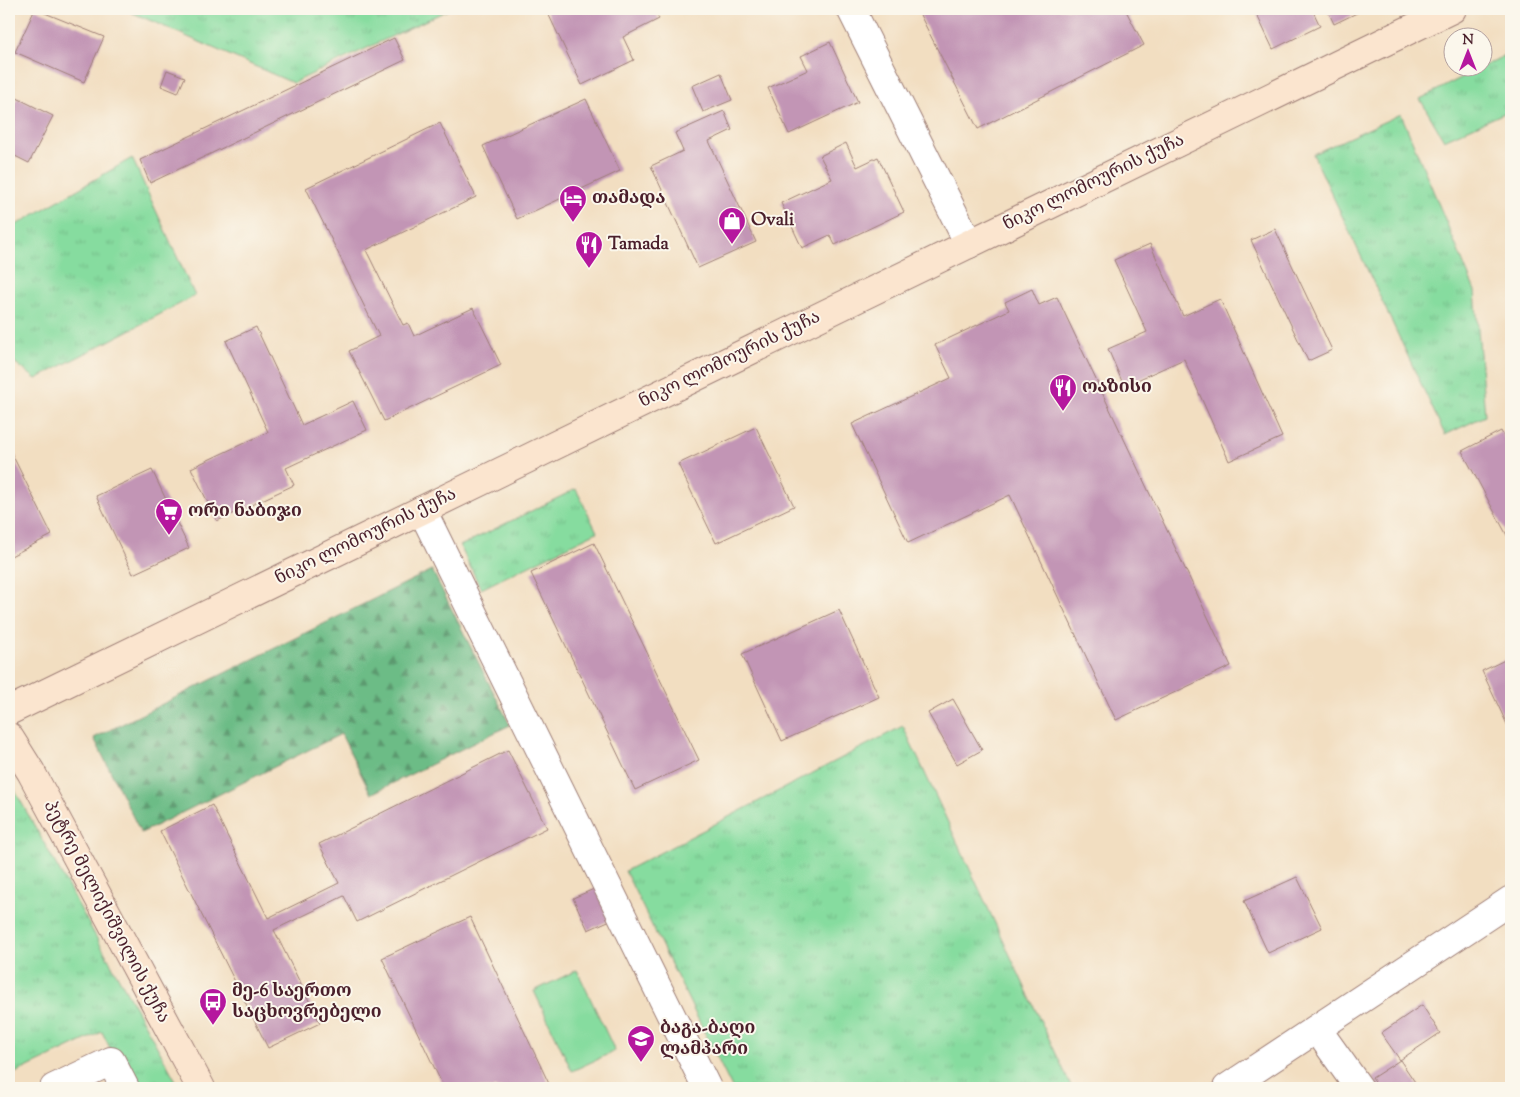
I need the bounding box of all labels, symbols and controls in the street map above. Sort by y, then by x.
north arrow [1442,28,1492,78]
text: N [1462,31,1474,51]
street label: ნიკო ლომოურის ქუჩა [999,128,1189,238]
hotel icon: თამადა [558,184,588,223]
place label: თამადა [592,186,666,212]
shop icon: Ovali [717,206,747,245]
place label: Ovali [751,208,795,234]
restaurant icon: Tamada [574,230,604,269]
place label: Tamada [608,232,669,258]
street label: ნიკო ლომოურის ქუჩა [635,305,825,415]
restaurant icon: ოაზისი [1048,373,1078,412]
place label: ოაზისი [1082,375,1152,401]
street label: ნიკო ლომოურის ქუჩა [271,482,461,592]
supermarket icon: ორი ნაბიჯი [154,497,184,536]
place label: ორი ნაბიჯი [188,499,302,525]
street label: პეტრე მელიქიშვილის ქუჩა [36,796,176,1028]
place label: მე-6 საერთო საცხოვრებელი [232,979,382,1026]
bus stop icon: მე-6 საერთო საცხოვრებელი [198,987,228,1026]
place label: ბაგა-ბაღი ლამპარი [660,1016,755,1063]
school or university icon: ბაგა-ბაღი ლამპარი [626,1024,656,1063]

